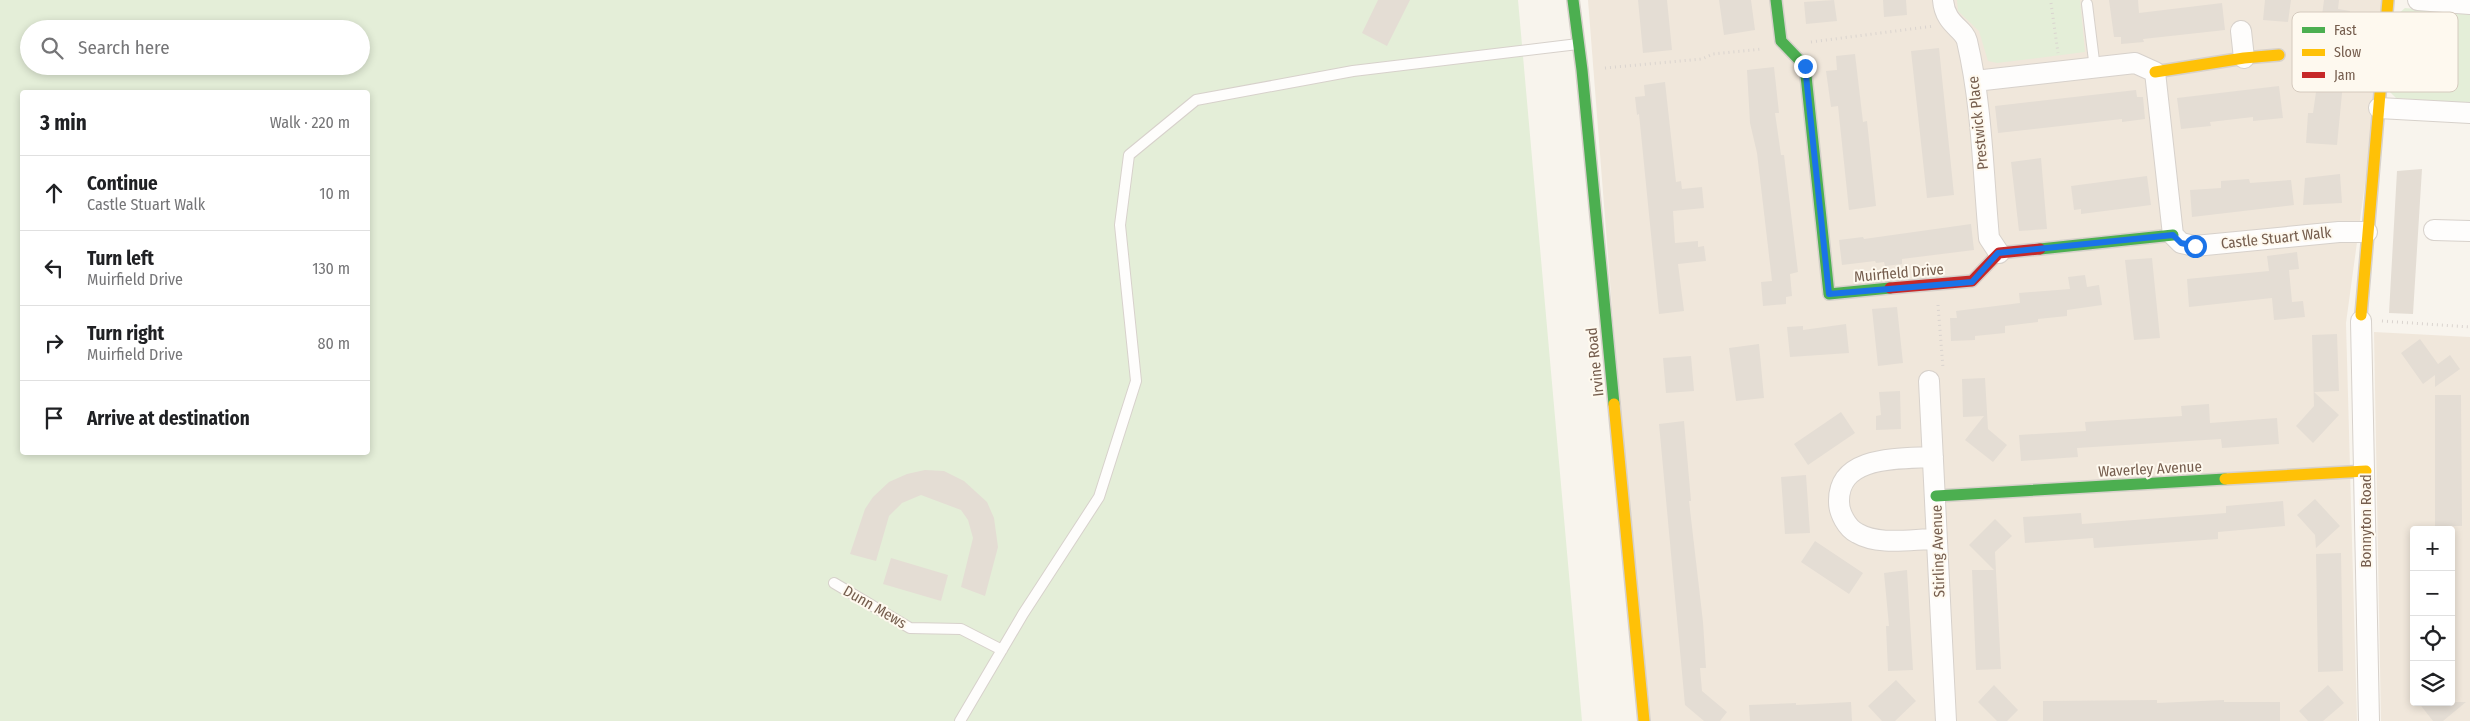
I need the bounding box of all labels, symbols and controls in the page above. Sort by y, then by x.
legend [2292,12,2458,92]
search box [20,20,370,75]
text: Fast [2334,22,2357,39]
icon: search [38,34,66,62]
text: Search here [78,36,170,59]
text: Slow [2334,44,2361,61]
route end [1794,55,1817,78]
text: Jam [2334,67,2355,84]
street label: Prestwick Place [1964,75,1992,171]
text: 3 min [40,110,87,136]
text: Walk · 220 m [270,113,350,132]
text: Continue [87,172,158,195]
icon: ahead [40,179,68,207]
text: 10 m [319,184,350,203]
text: Castle Stuart Walk [87,195,205,214]
street label: Castle Stuart Walk [2220,223,2332,253]
route start [2184,235,2207,258]
text: Turn left [87,247,154,270]
icon: left [40,254,68,282]
text: 130 m [312,259,350,278]
street label: Muirfield Drive [1853,260,1945,286]
text: Muirfield Drive [87,270,183,289]
text: Turn right [87,322,164,345]
street label: Irvine Road [1582,326,1608,398]
icon: right [40,329,68,357]
text: 80 m [318,334,350,353]
text: Muirfield Drive [87,345,183,364]
icon: arrive [40,404,68,432]
text: Arrive at destination [87,407,250,430]
street label: Waverley Avenue [2098,457,2202,481]
street label: Bonnyton Road [2357,474,2375,568]
street label: Stirling Avenue [1927,504,1949,598]
map controls [2410,526,2455,706]
button: + [2410,526,2455,571]
button: − [2410,571,2455,616]
street label: Dunn Mews [840,582,910,632]
button: locate [2410,616,2455,661]
button: layers [2410,661,2455,706]

